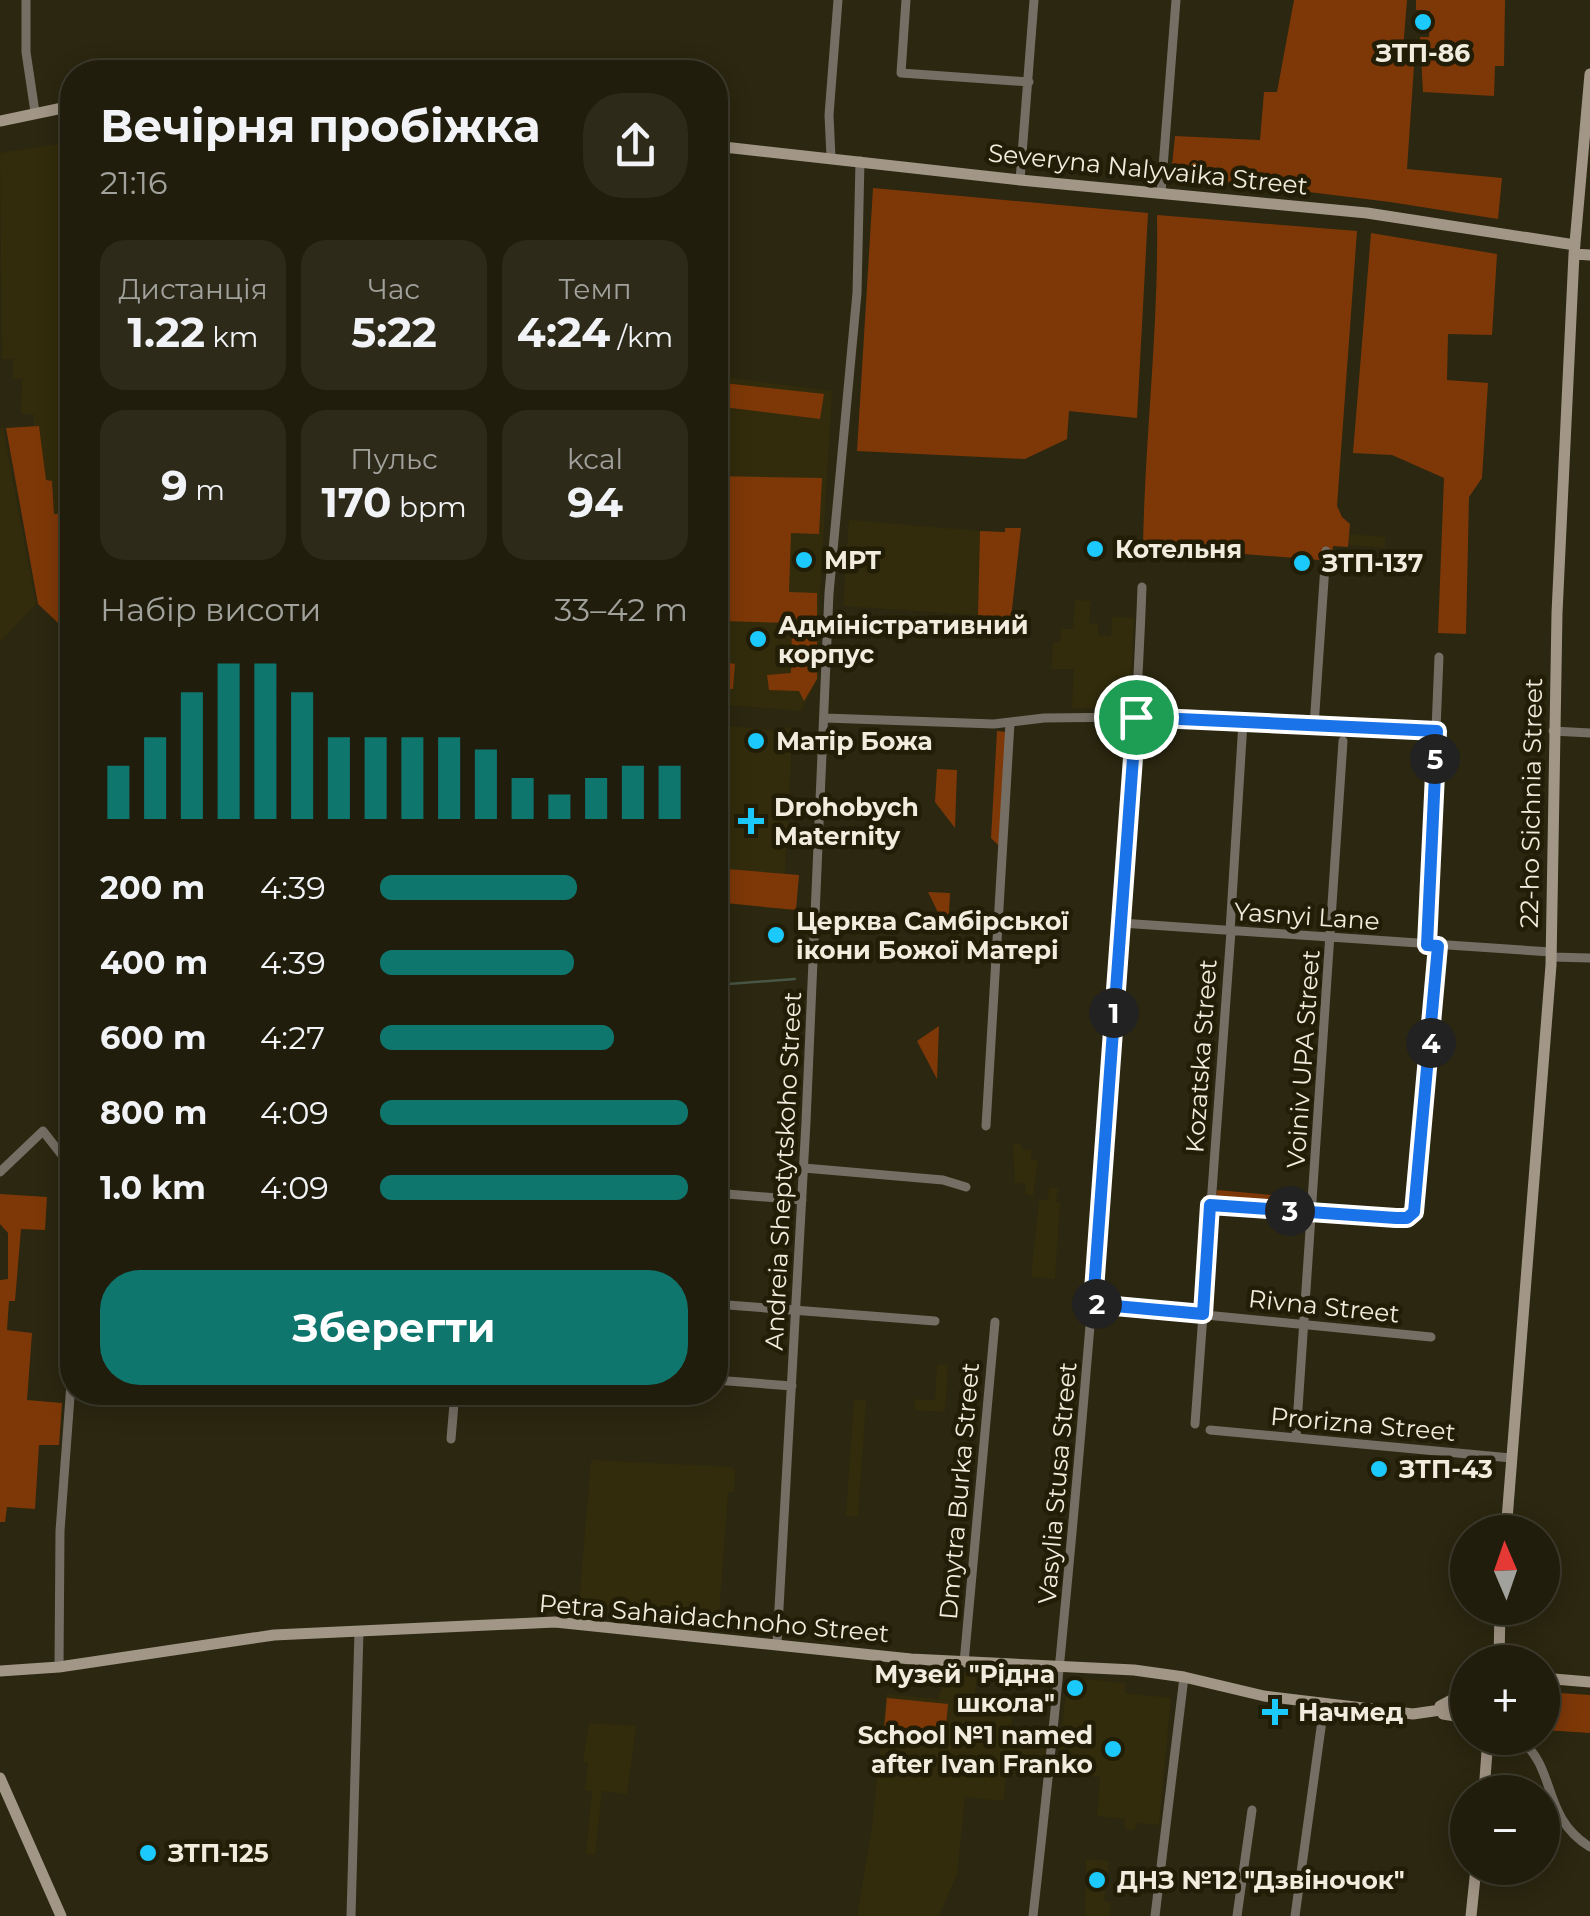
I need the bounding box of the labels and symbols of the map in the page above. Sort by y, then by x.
marker: ЗТП-86 [1412,11,1434,33]
place label: ЗТП-86 [1375,38,1470,68]
street label: Severyna Nalyvaika Street [987,137,1309,201]
place label: Котельня [1115,534,1242,564]
marker: Котельня [1084,538,1106,560]
place label: МРТ [824,545,881,575]
place label: ЗТП-137 [1321,548,1423,578]
marker: МРТ [793,549,815,571]
marker: ЗТП-137 [1291,552,1313,574]
place label: Адміністративний корпус [778,610,1028,669]
marker: Адміністративний корпус [747,628,769,650]
pin [1094,675,1179,760]
street label: 22-ho Sichnia Street [1514,678,1548,928]
place label: Матір Божа [776,726,933,756]
marker: Матір Божа [745,730,767,752]
pin: 5 [1410,734,1460,784]
place label: Drohobych Maternity [774,792,919,851]
marker: Drohobych Maternity [738,808,764,834]
street label: Yasnyi Lane [1233,896,1381,936]
place label: Церква Самбірської ікони Божої Матері [796,906,1069,965]
marker: Церква Самбірської ікони Божої Матері [765,924,787,946]
street label: Voiniv UPA Street [1280,949,1326,1169]
street label: Kozatska Street [1179,958,1223,1154]
pin: 1 [1089,988,1139,1038]
street label: Andreia Sheptytskoho Street [759,991,807,1351]
pin: 4 [1406,1018,1456,1068]
pin: 3 [1265,1186,1315,1236]
pin: 2 [1072,1279,1122,1329]
street label: Rivna Street [1247,1283,1401,1329]
street label: Dmytra Burka Street [933,1361,985,1621]
street label: Vasylia Stusa Street [1031,1361,1083,1605]
street label: Prorizna Street [1269,1401,1457,1447]
place label: ЗТП-43 [1398,1454,1493,1484]
marker: ЗТП-43 [1368,1458,1390,1480]
north arrow [1450,1515,1560,1625]
street label: Petra Sahaidachnoho Street [538,1588,890,1648]
place label: Музей "Рідна школа" [874,1659,1055,1718]
marker: Музей "Рідна школа" [1064,1677,1086,1699]
place label: Начмед [1298,1697,1403,1727]
marker: Начмед [1262,1699,1288,1725]
place label: School №1 named after Ivan Franko [858,1720,1093,1779]
marker: School №1 named after Ivan Franko [1102,1738,1124,1760]
place label: ЗТП-125 [167,1838,269,1868]
marker: ЗТП-125 [137,1842,159,1864]
place label: ДНЗ №12 "Дзвіночок" [1117,1865,1405,1895]
marker: ДНЗ №12 "Дзвіночок" [1086,1869,1108,1891]

